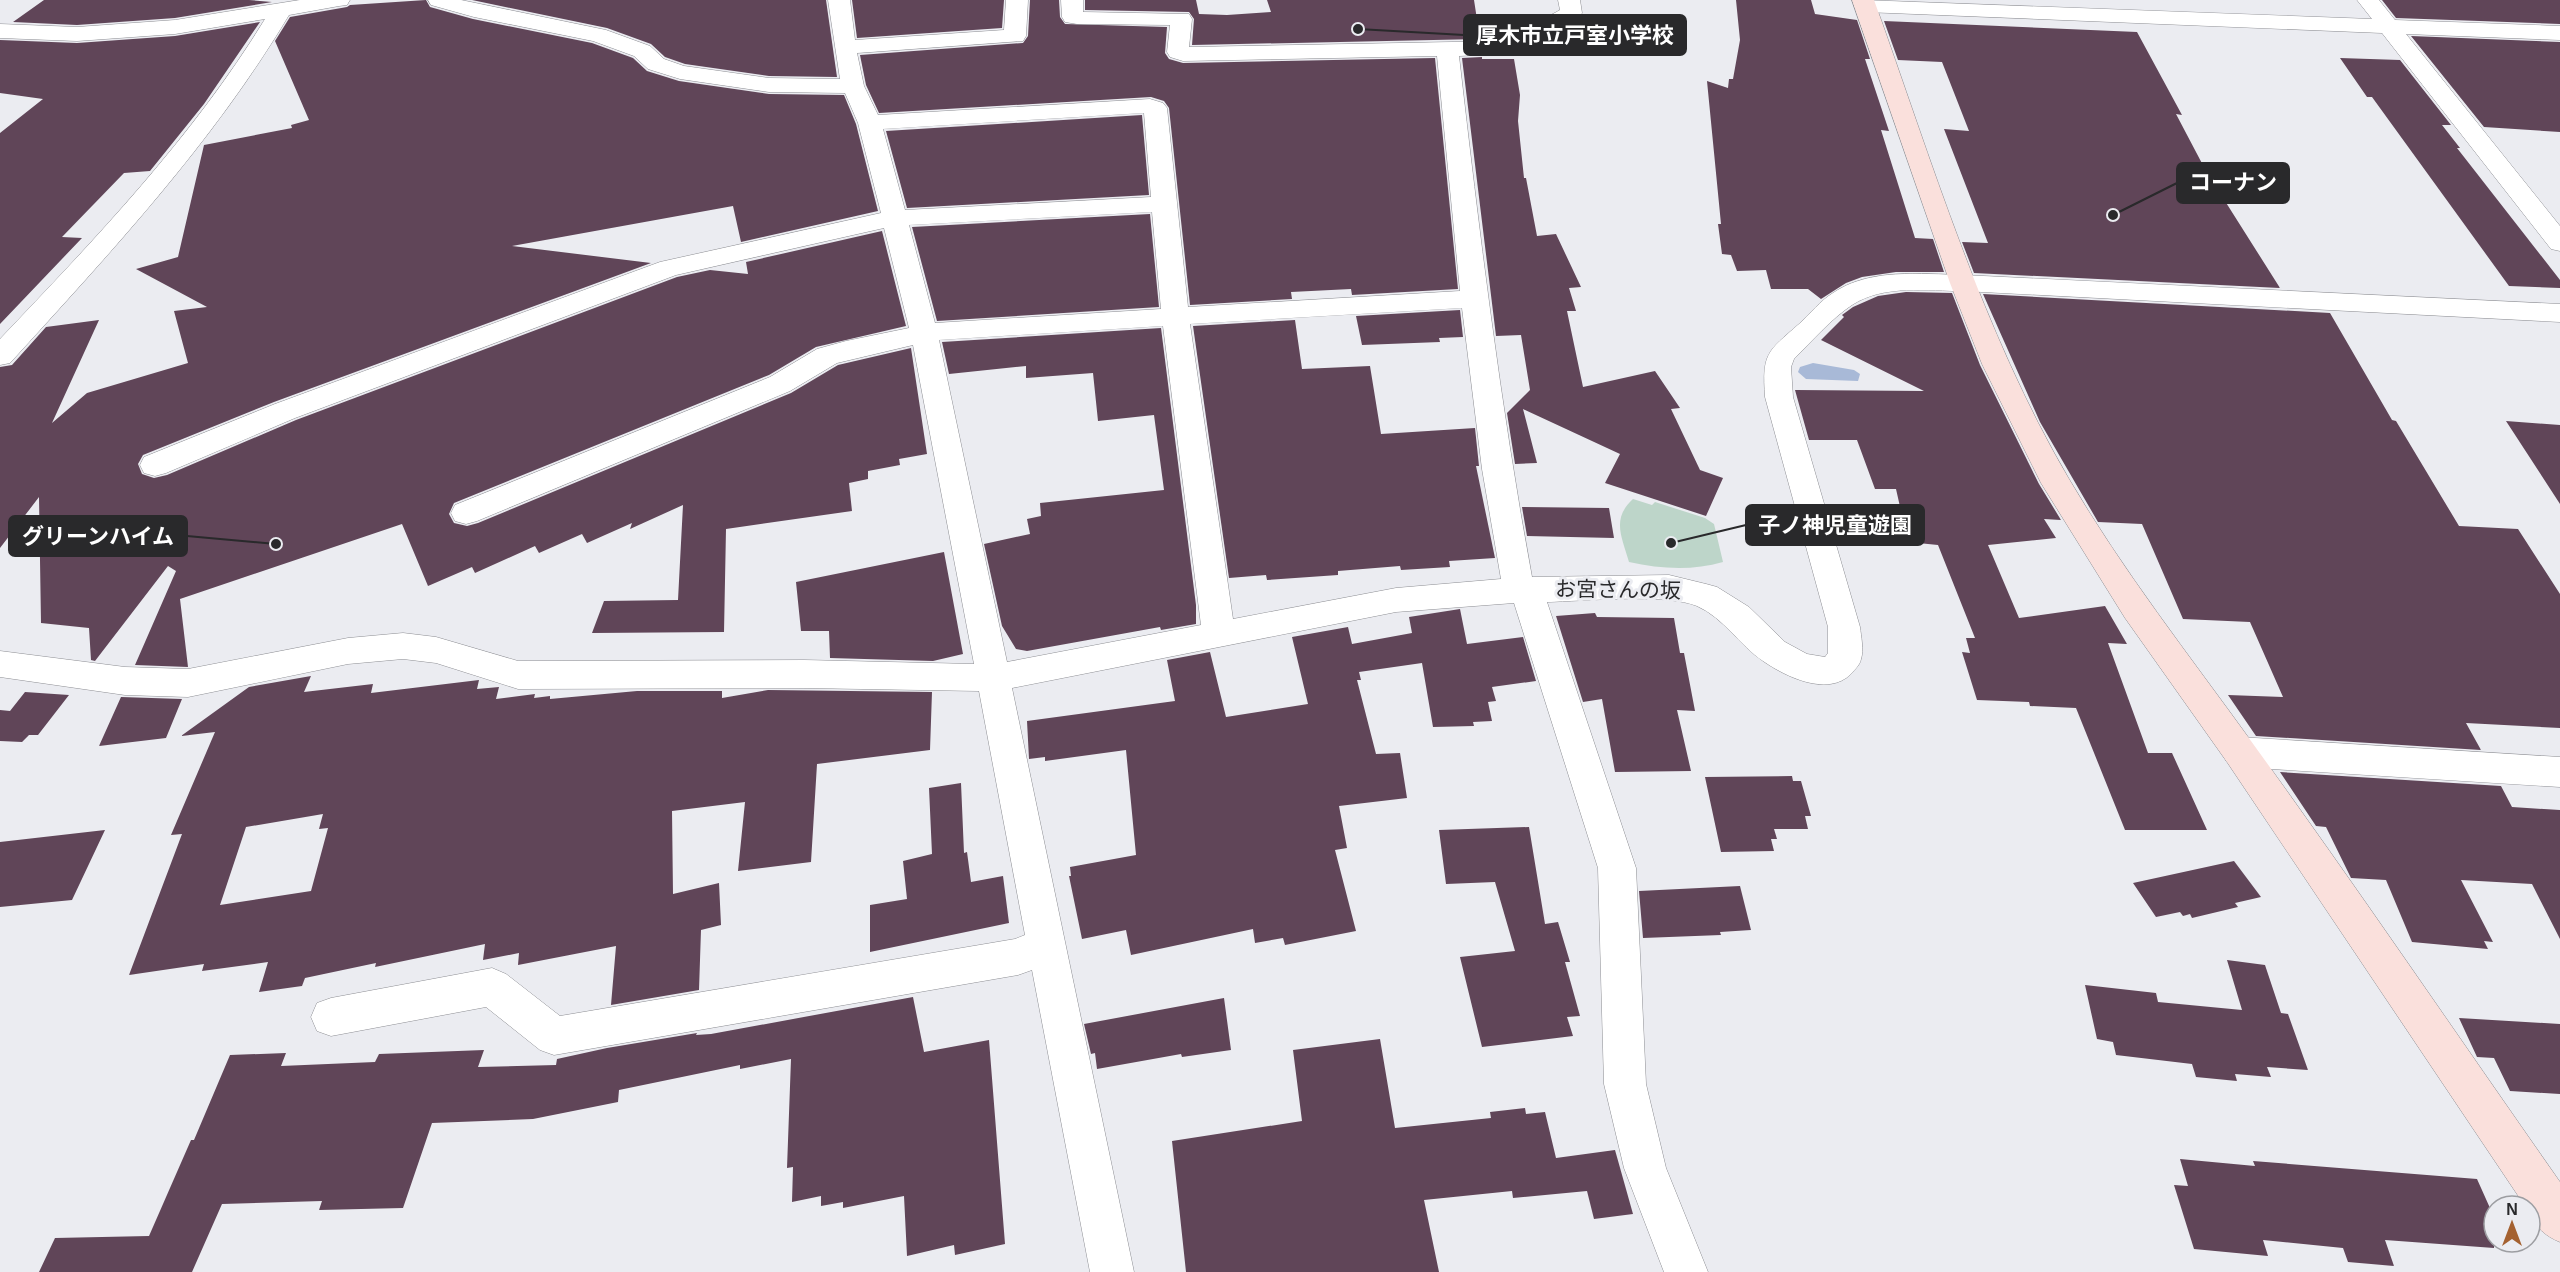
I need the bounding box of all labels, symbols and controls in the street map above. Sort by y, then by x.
callout: 厚木市立戸室小学校 [1464,15,1686,55]
text: 厚木市立戸室小学校 [1476,23,1674,48]
callout: コーナン [2177,163,2289,203]
text: コーナン [2189,170,2277,195]
callout: 子ノ神児童遊園 [1746,505,1924,545]
text: 子ノ神児童遊園 [1758,513,1912,538]
callout: グリーンハイム [9,516,187,556]
text: グリーンハイム [22,524,174,549]
street label: お宮さんの坂 [1555,577,1681,602]
north arrow [2482,1194,2542,1254]
text: N [2506,1201,2518,1218]

